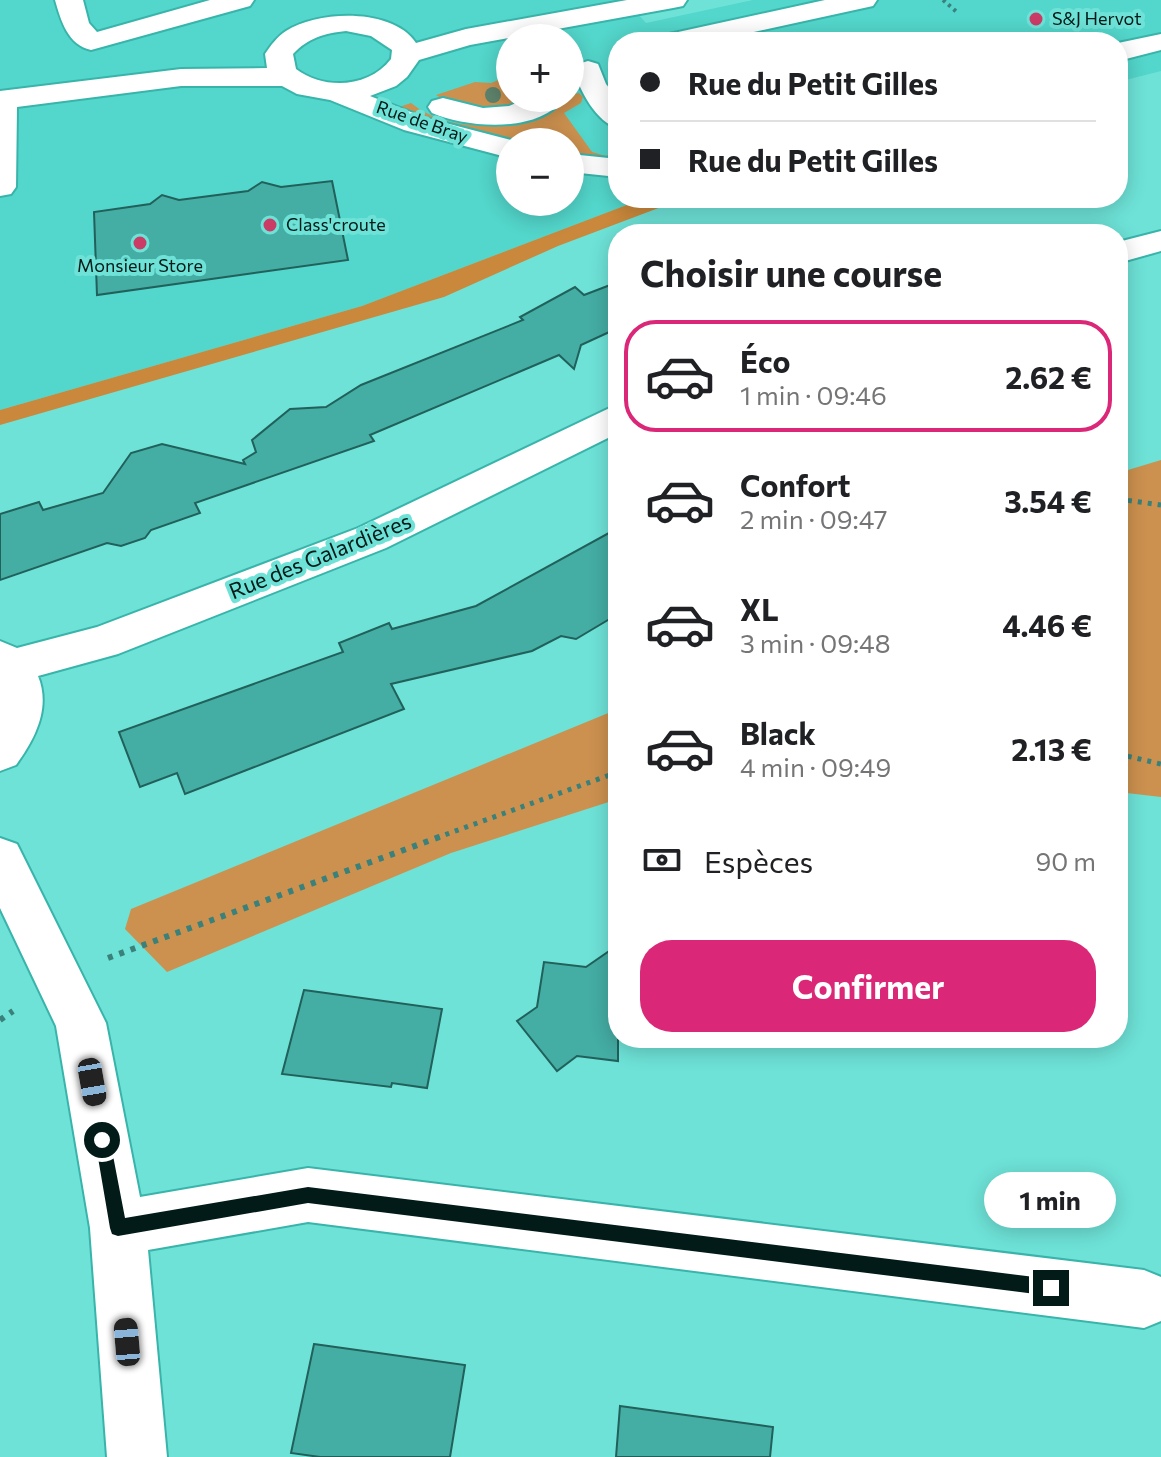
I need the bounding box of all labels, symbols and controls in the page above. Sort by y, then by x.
place label: S&J Hervot [1052,7,1142,29]
marker: S&J Hervot [1027,10,1045,28]
map controls [496,24,584,216]
button: + [496,24,584,112]
text: Rue du Petit Gilles [688,64,938,101]
street label: Rue de Bray [374,95,471,147]
button: − [496,128,584,216]
text: Rue du Petit Gilles [688,141,938,178]
place label: Class'croute [286,213,386,235]
marker: Class'croute [261,216,279,234]
marker: Monsieur Store [131,234,149,252]
text: Choisir une course [640,250,942,294]
place label: Monsieur Store [77,254,203,276]
icon: car [644,340,716,412]
text: Éco [740,342,790,379]
text: 2.62 € [1005,358,1092,395]
text: 1 min · 09:46 [740,379,887,410]
icon: car [644,464,716,536]
text: Confort [740,466,851,503]
text: 3.54 € [1004,482,1092,519]
text: 2 min · 09:47 [740,503,887,534]
street label: Rue des Galardières [225,507,415,604]
icon: car [644,588,716,660]
text: XL [740,590,779,627]
text: 4.46 € [1002,606,1092,643]
text: 3 min · 09:48 [740,627,890,658]
icon: car [644,712,716,784]
text: Black [740,714,816,751]
text: 2.13 € [1011,730,1092,767]
text: 4 min · 09:49 [740,751,891,782]
icon: cash [640,838,684,882]
text: Espèces [704,842,813,879]
text: 90 m [1036,845,1096,876]
button: Confirmer [640,940,1096,1032]
car [76,1056,108,1108]
route start [84,1122,120,1158]
callout: 1 min [985,1172,1117,1228]
text: 1 min [1019,1184,1081,1215]
route end [1033,1270,1069,1306]
car [113,1317,141,1367]

